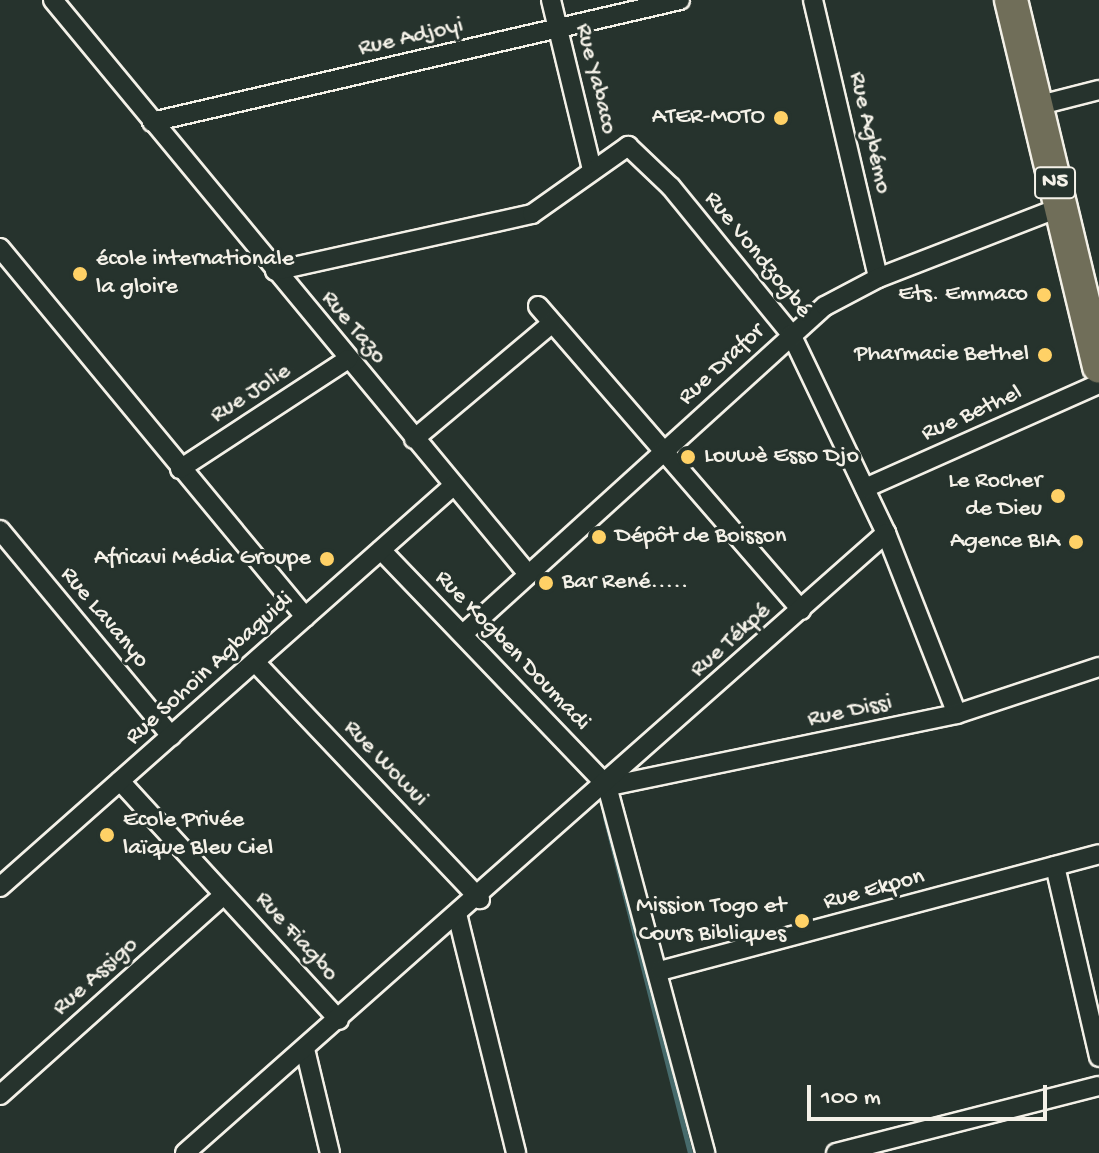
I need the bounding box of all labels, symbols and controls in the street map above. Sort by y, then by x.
street label: Rue Adjoyi [356,12,466,64]
street label: Rue Yabaco [567,21,623,137]
street label: Rue Agbémo [841,69,897,197]
place label: ATER-MOTO [652,104,765,132]
marker: ATER-MOTO [772,109,790,127]
road number: N5 [1033,165,1077,201]
street label: Rue Vondzogbé [697,186,817,324]
place label: école internationale la gloire [96,246,294,302]
marker: école internationale la gloire [71,265,89,283]
place label: Ets. Emmaco [898,281,1028,309]
street label: Rue Tazo [314,285,392,371]
marker: Ets. Emmaco [1035,286,1053,304]
street label: Rue Drafor [673,318,771,412]
place label: Pharmacie Bethel [854,341,1029,369]
marker: Pharmacie Bethel [1036,346,1054,364]
street label: Rue Jolie [205,357,297,431]
street label: Rue Bethel [917,379,1027,449]
place label: Louwè Esso Djo [704,443,859,471]
marker: Louwè Esso Djo [679,448,697,466]
place label: Le Rocher de Dieu [948,468,1042,524]
marker: Le Rocher de Dieu [1049,487,1067,505]
place label: Dépôt de Boisson [615,523,786,551]
marker: Dépôt de Boisson [590,528,608,546]
place label: Agence BIA [950,528,1060,556]
marker: Agence BIA [1067,533,1085,551]
place label: Africavi Média Groupe [94,545,311,573]
marker: Africavi Média Groupe [318,550,336,568]
street label: Rue Lavanyo [53,561,155,675]
street label: Rue Kogben Doumadi [428,565,596,737]
place label: Bar René..... [562,569,688,597]
marker: Bar René..... [537,574,555,592]
street label: Rue Sohoin Agbaguidi [120,586,300,752]
street label: Rue Tékpé [685,597,777,685]
street label: Rue Dissi [805,689,895,735]
street label: Rue Wowui [336,714,434,814]
place label: Ecole Privée laïque Bleu Ciel [123,807,273,863]
marker: Ecole Privée laïque Bleu Ciel [98,826,116,844]
street label: Rue Ekpon [820,863,928,917]
street label: Rue Fiagbo [248,886,344,988]
place label: Mission Togo et Cours Bibliques [636,893,786,949]
marker: Mission Togo et Cours Bibliques [793,912,811,930]
street label: Rue Assigo [47,931,145,1023]
scale bar [811,1069,1051,1119]
text: 100 m [821,1084,881,1113]

